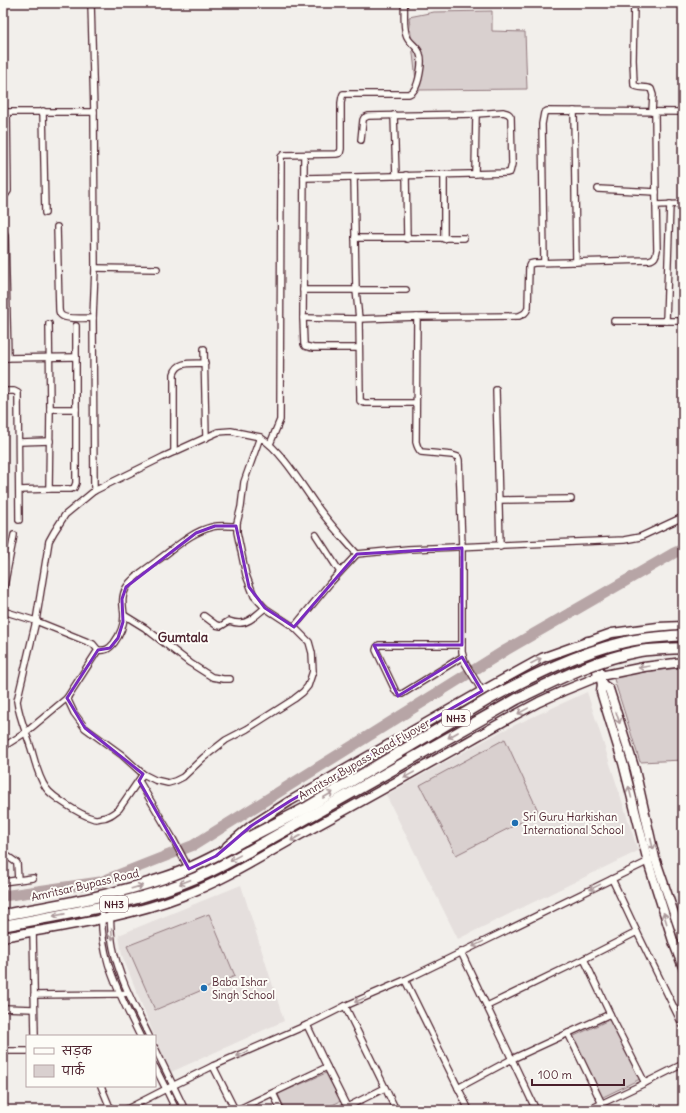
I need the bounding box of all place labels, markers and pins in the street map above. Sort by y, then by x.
place label: Sri Guru Harkishan International School [523,810,624,837]
marker: Sri Guru Harkishan International School [510,818,520,828]
place label: Baba Ishar Singh School [212,975,275,1002]
marker: Baba Ishar Singh School [199,983,209,993]

